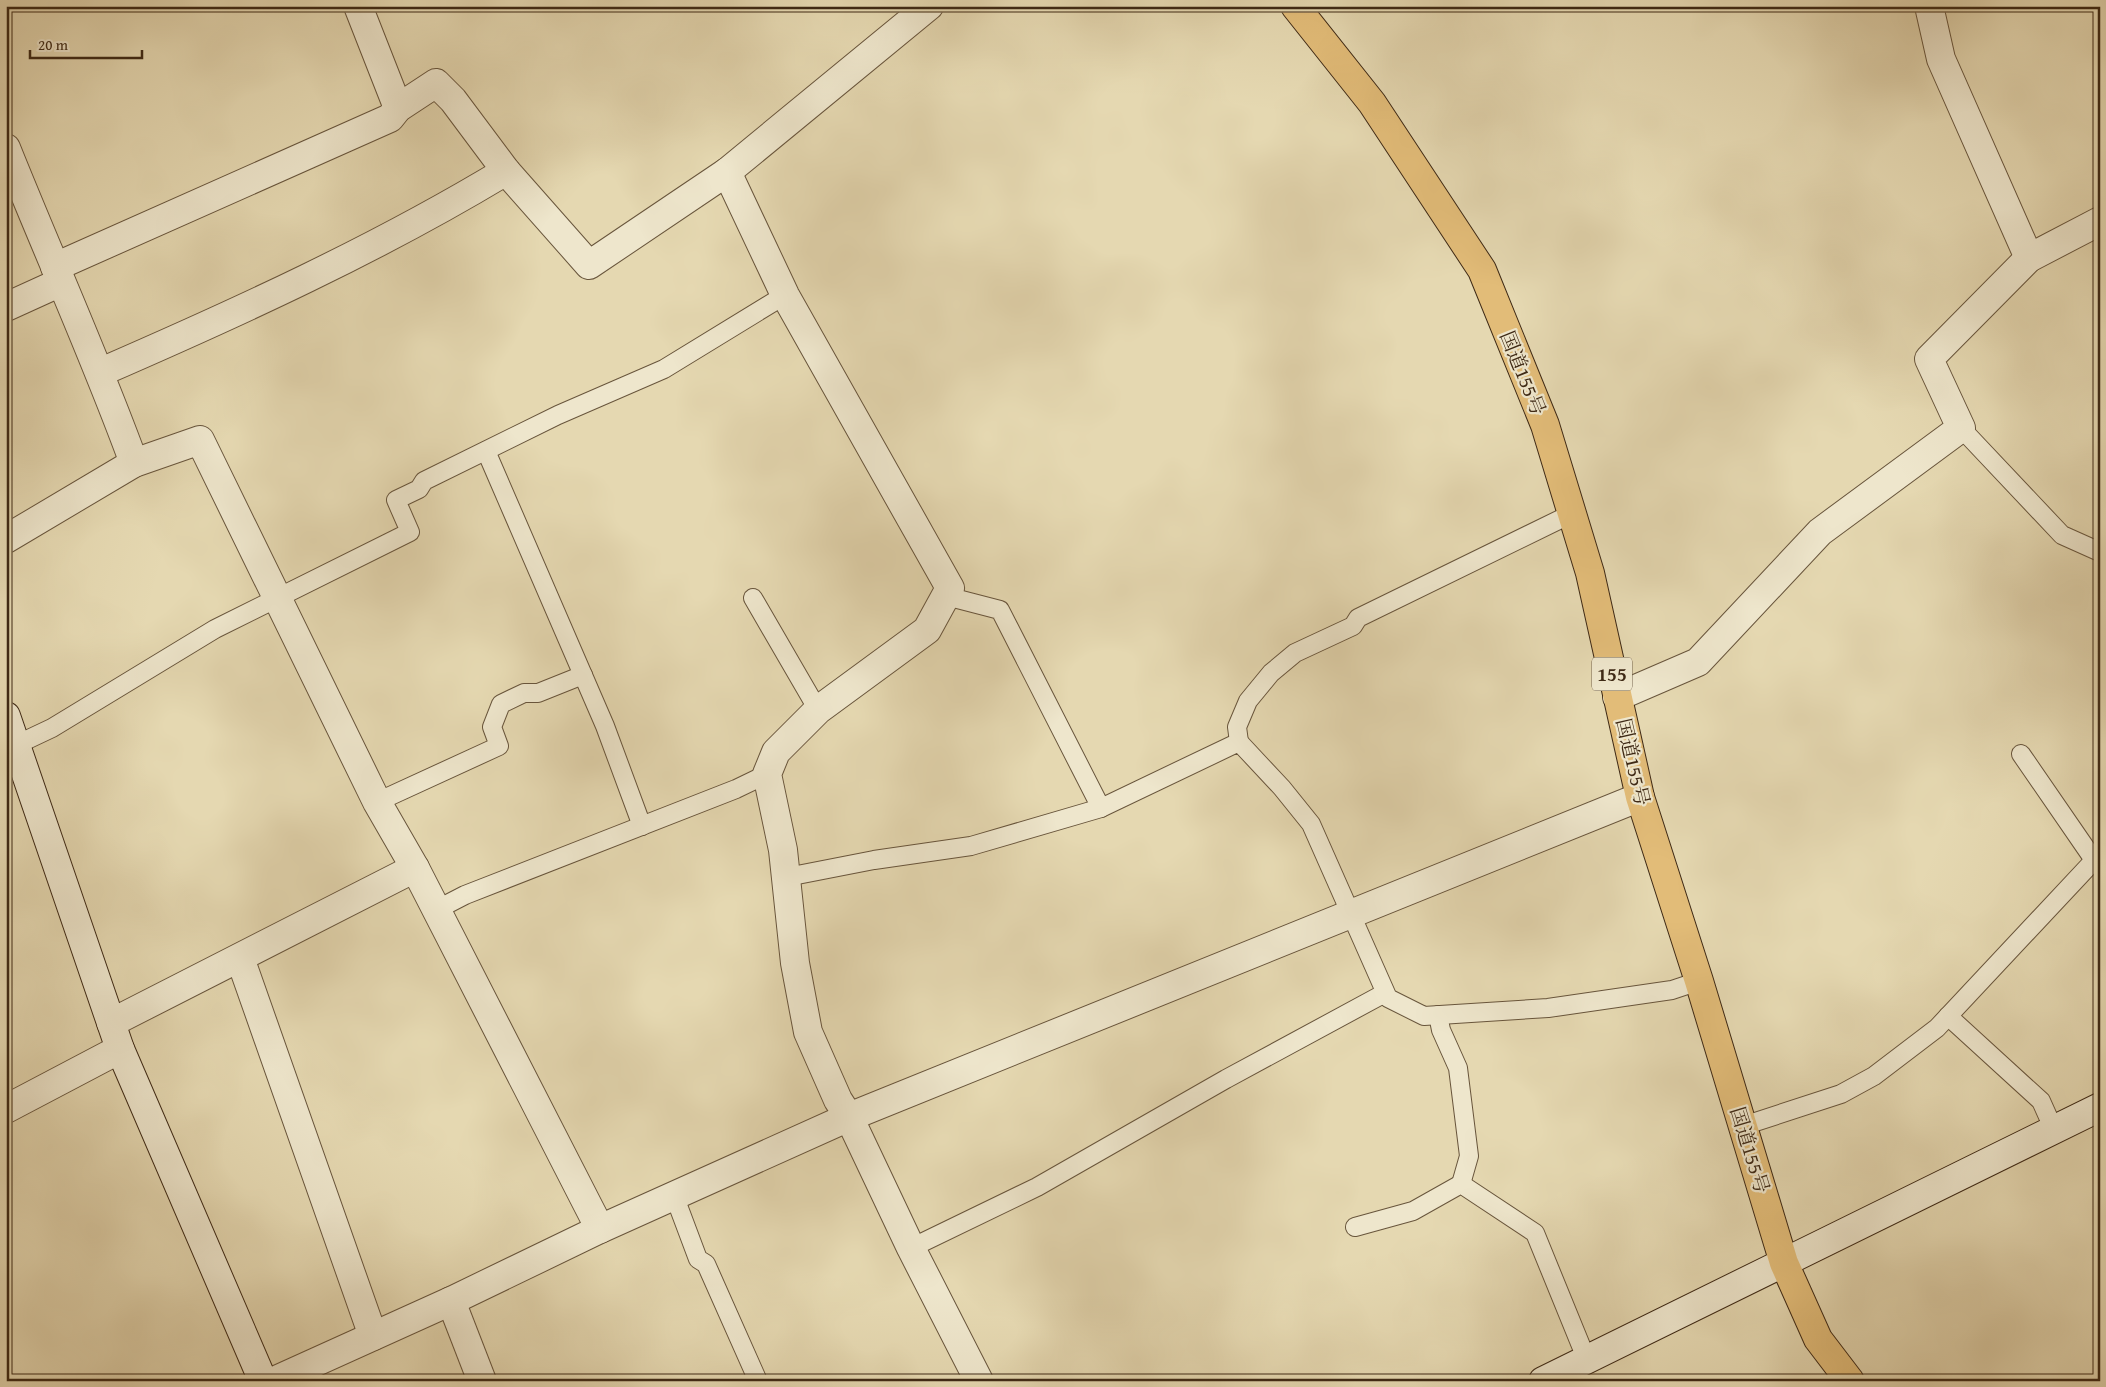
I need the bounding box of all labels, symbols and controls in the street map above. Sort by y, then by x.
scale bar [30,28,142,60]
text: 20 m [38,34,69,55]
street label: 国道155号 [1493,326,1554,419]
road number: 155 [1592,658,1632,691]
street label: 国道155号 [1609,715,1658,808]
street label: 国道155号 [1724,1103,1777,1197]

